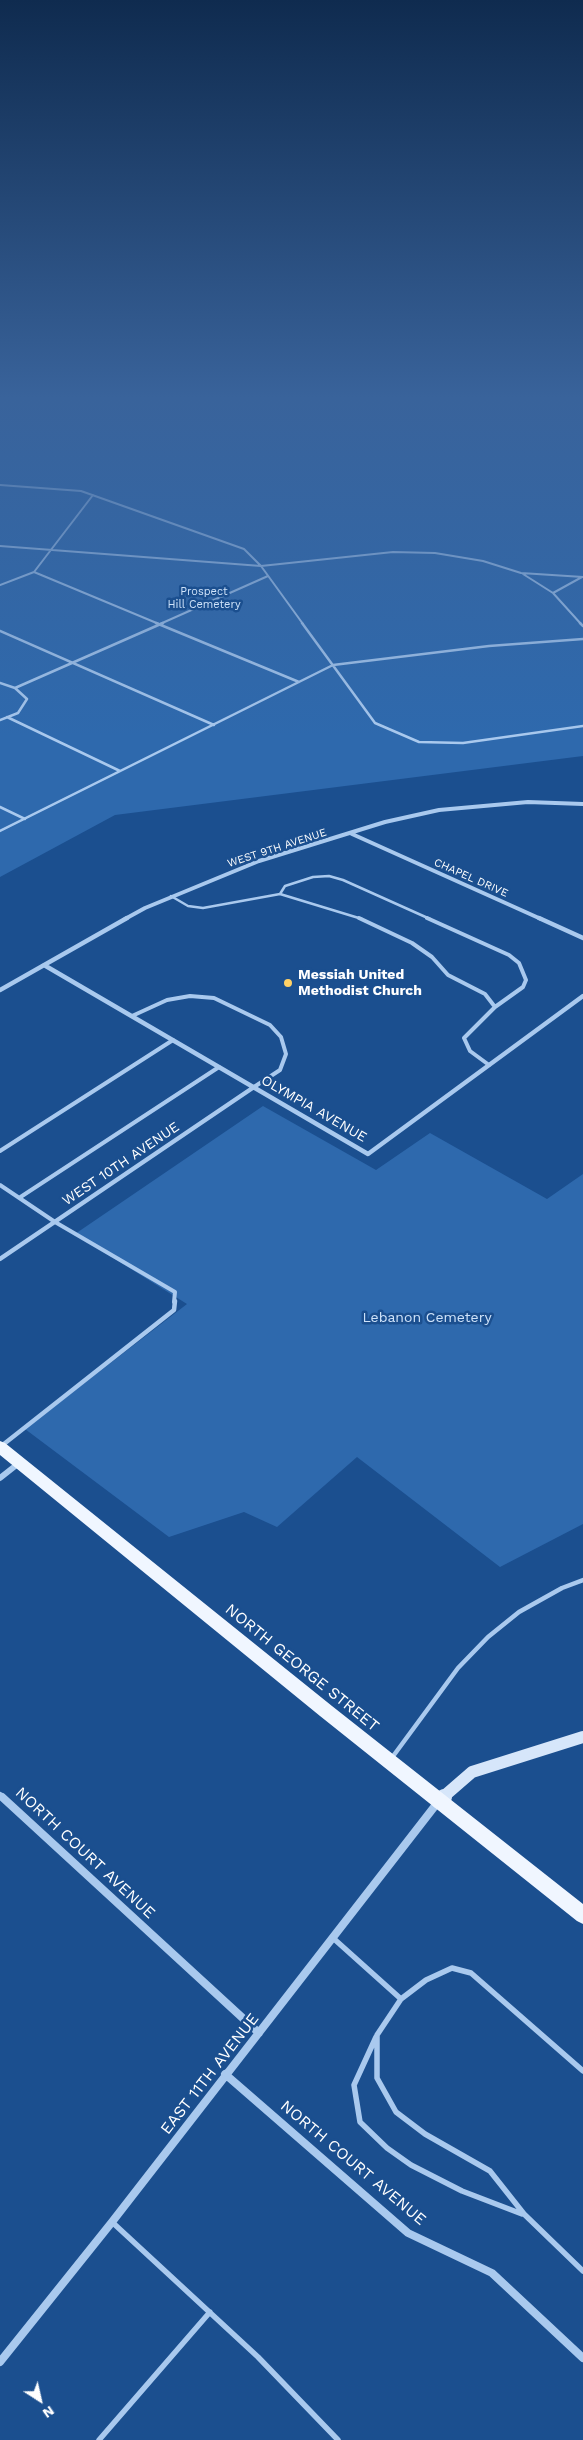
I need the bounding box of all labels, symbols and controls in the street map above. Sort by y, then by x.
park label: Prospect Hill Cemetery [167,585,241,611]
street label: WEST 9TH AVENUE [226,826,328,870]
street label: CHAPEL DRIVE [432,856,510,900]
place label: Messiah United Methodist Church [298,967,422,1000]
marker: Messiah United Methodist Church [282,977,294,989]
street label: OLYMPIA AVENUE [258,1072,370,1146]
street label: WEST 10TH AVENUE [59,1119,183,1209]
park label: Lebanon Cemetery [362,1310,492,1326]
street label: NORTH GEORGE STREET [221,1600,383,1736]
street label: NORTH COURT AVENUE [11,1783,159,1923]
street label: EAST 11TH AVENUE [157,2010,263,2138]
street label: NORTH COURT AVENUE [276,2096,430,2230]
north arrow [15,2375,65,2425]
text: N [40,2403,57,2422]

